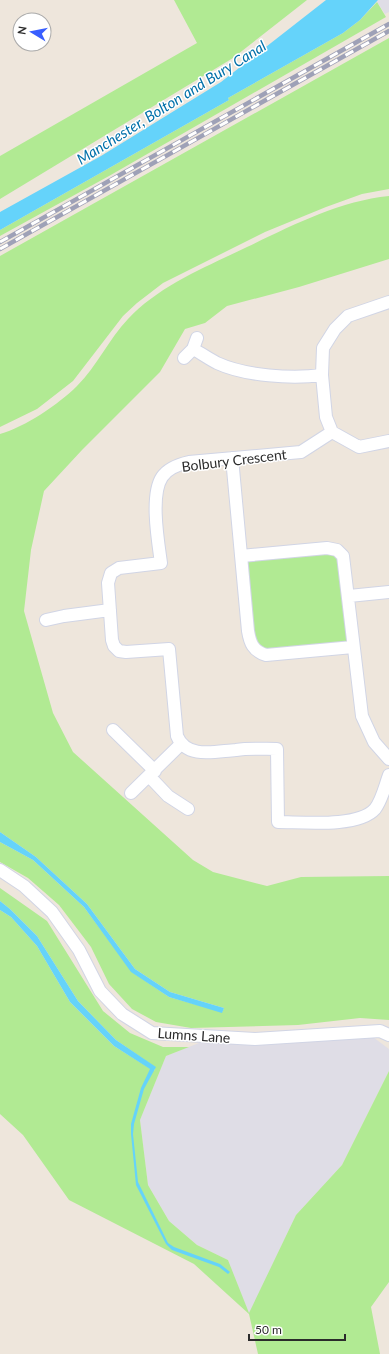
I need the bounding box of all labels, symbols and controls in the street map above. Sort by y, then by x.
north arrow [12,12,52,52]
text: N [15,25,29,35]
water label: Manchester, Bolton and Bury Canal [73,36,269,168]
street label: Bolbury Crescent [181,445,287,475]
street label: Lumns Lane [157,1024,231,1046]
scale bar [249,1316,345,1342]
text: 50 m [255,1322,282,1337]

